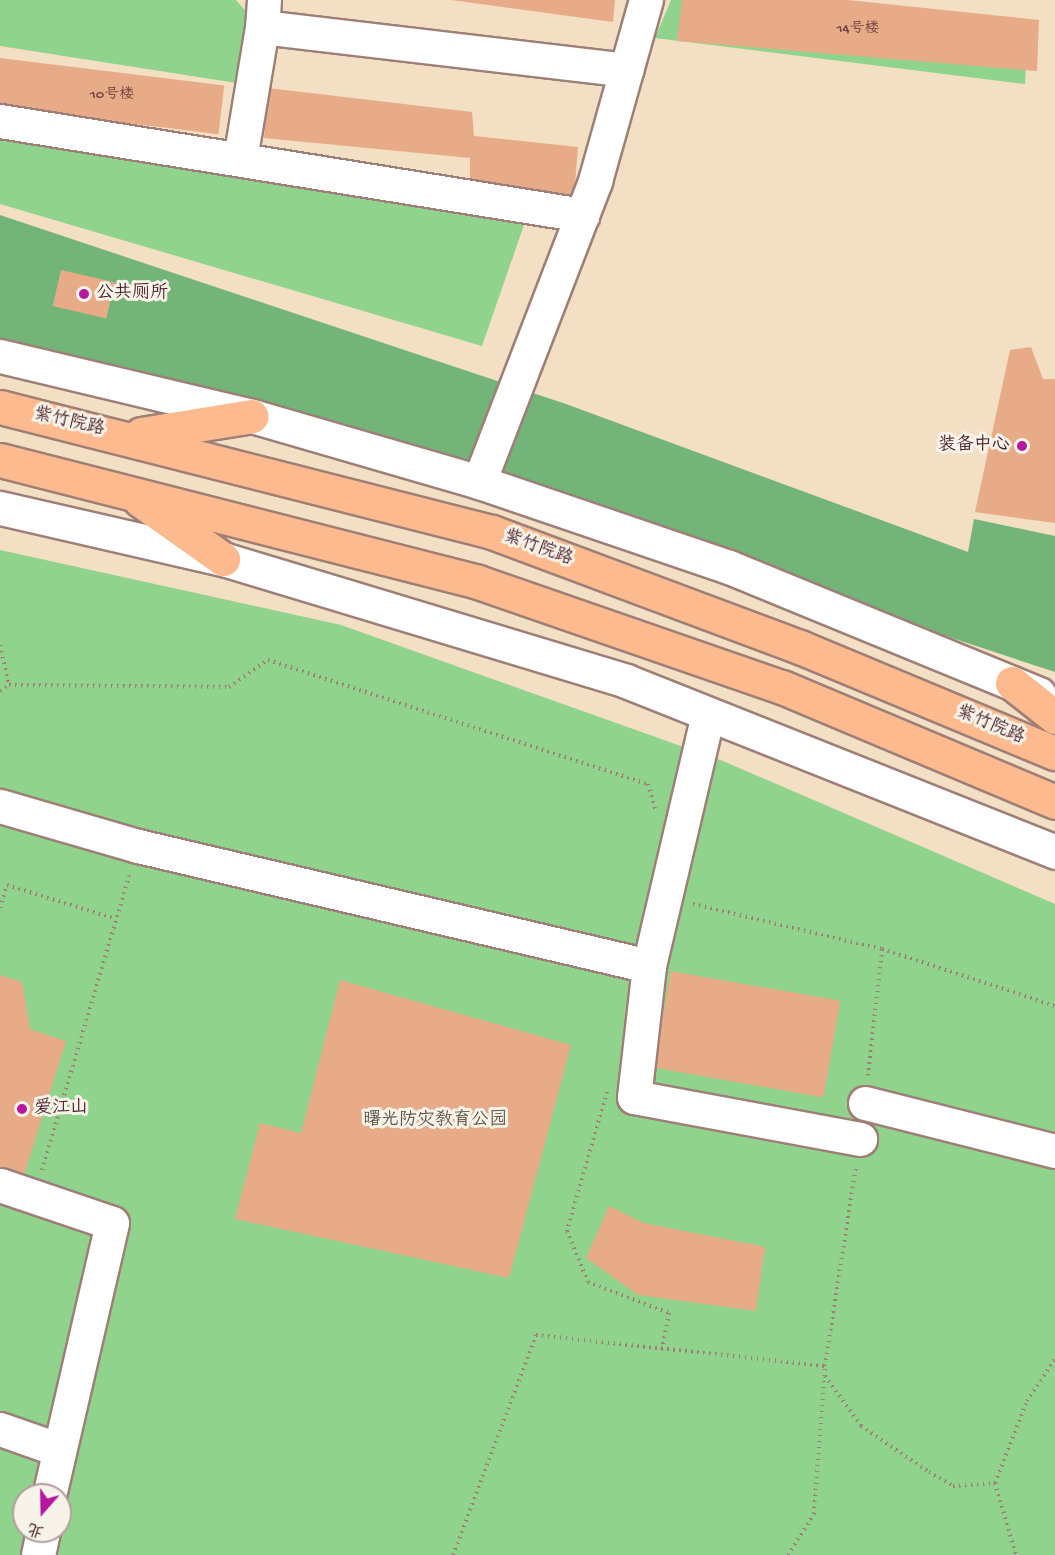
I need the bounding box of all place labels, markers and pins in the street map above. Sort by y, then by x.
place label: 公共厕所 [96,283,168,305]
marker: 公共厕所 [77,287,91,301]
place label: 装备中心 [938,435,1010,457]
marker: 装备中心 [1015,439,1029,453]
place label: 爱江山 [34,1098,88,1120]
marker: 爱江山 [15,1102,29,1116]

